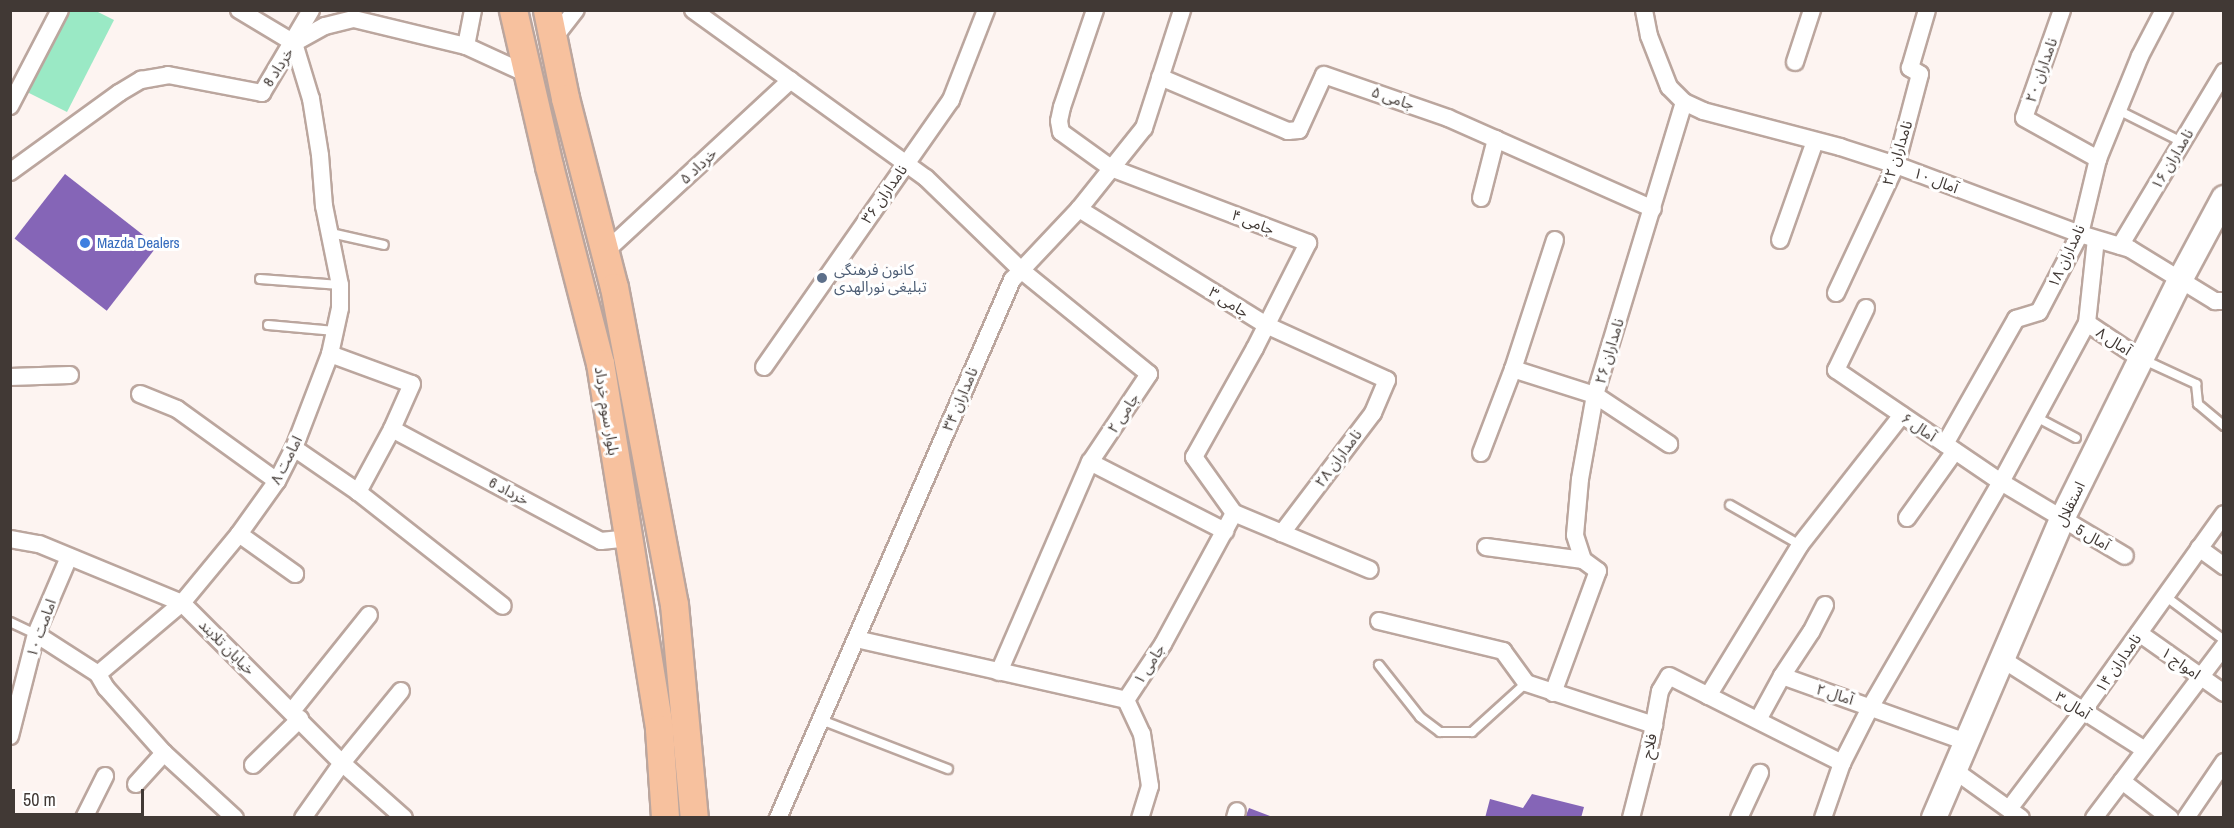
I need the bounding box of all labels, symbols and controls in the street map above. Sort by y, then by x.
street label: نامداران ۲۰ [2021,35,2061,105]
street label: خرداد 8 [259,44,297,90]
street label: جامی ۵ [1369,82,1417,114]
street label: نامداران ۲۲ [1878,118,1916,188]
street label: نامداران ۱۶ [2147,125,2197,193]
street label: خرداد ۵ [676,144,720,188]
street label: نامداران ۳۶ [857,161,911,227]
street label: آمال ۱۰ [1911,163,1961,197]
street label: جامی ۴ [1229,206,1277,238]
street label: نامداران ۱۸ [2044,222,2088,290]
place label: Mazda Dealers [97,234,180,252]
marker: Mazda Dealers [78,236,92,250]
place label: کانون فرهنگی تبلیغی نورالهدی [834,260,927,295]
marker: کانون فرهنگی تبلیغی نورالهدی [815,271,829,285]
street label: جامی ۳ [1206,283,1252,321]
street label: نامداران ۲۶ [1591,316,1627,386]
street label: آمال ۸ [2093,323,2135,359]
street label: نامداران ۳۴ [939,364,981,434]
street label: بلوار سوم خرداد [591,365,623,457]
street label: جامی ۲ [1103,390,1143,436]
street label: آمال ۶ [1898,409,1940,445]
street label: نامداران ۲۸ [1311,426,1365,490]
street label: امامت ۸ [266,433,306,487]
street label: خرداد 6 [486,473,532,509]
street label: استقلال [2051,479,2089,529]
street label: آمال 5 [2073,520,2113,554]
street label: امامت ۱۰ [22,596,60,660]
street label: خیابان تلابند [195,615,259,679]
street label: نامداران ۱۴ [2091,630,2145,696]
street label: جامی ۱ [1129,641,1169,687]
street label: امواج ۱ [2158,643,2204,683]
street label: آمال ۲ [1814,680,1856,708]
street label: آمال ۳ [2052,687,2094,723]
street label: فلاح [1637,732,1661,760]
scale bar [15,777,147,815]
text: 50 m [23,787,56,812]

